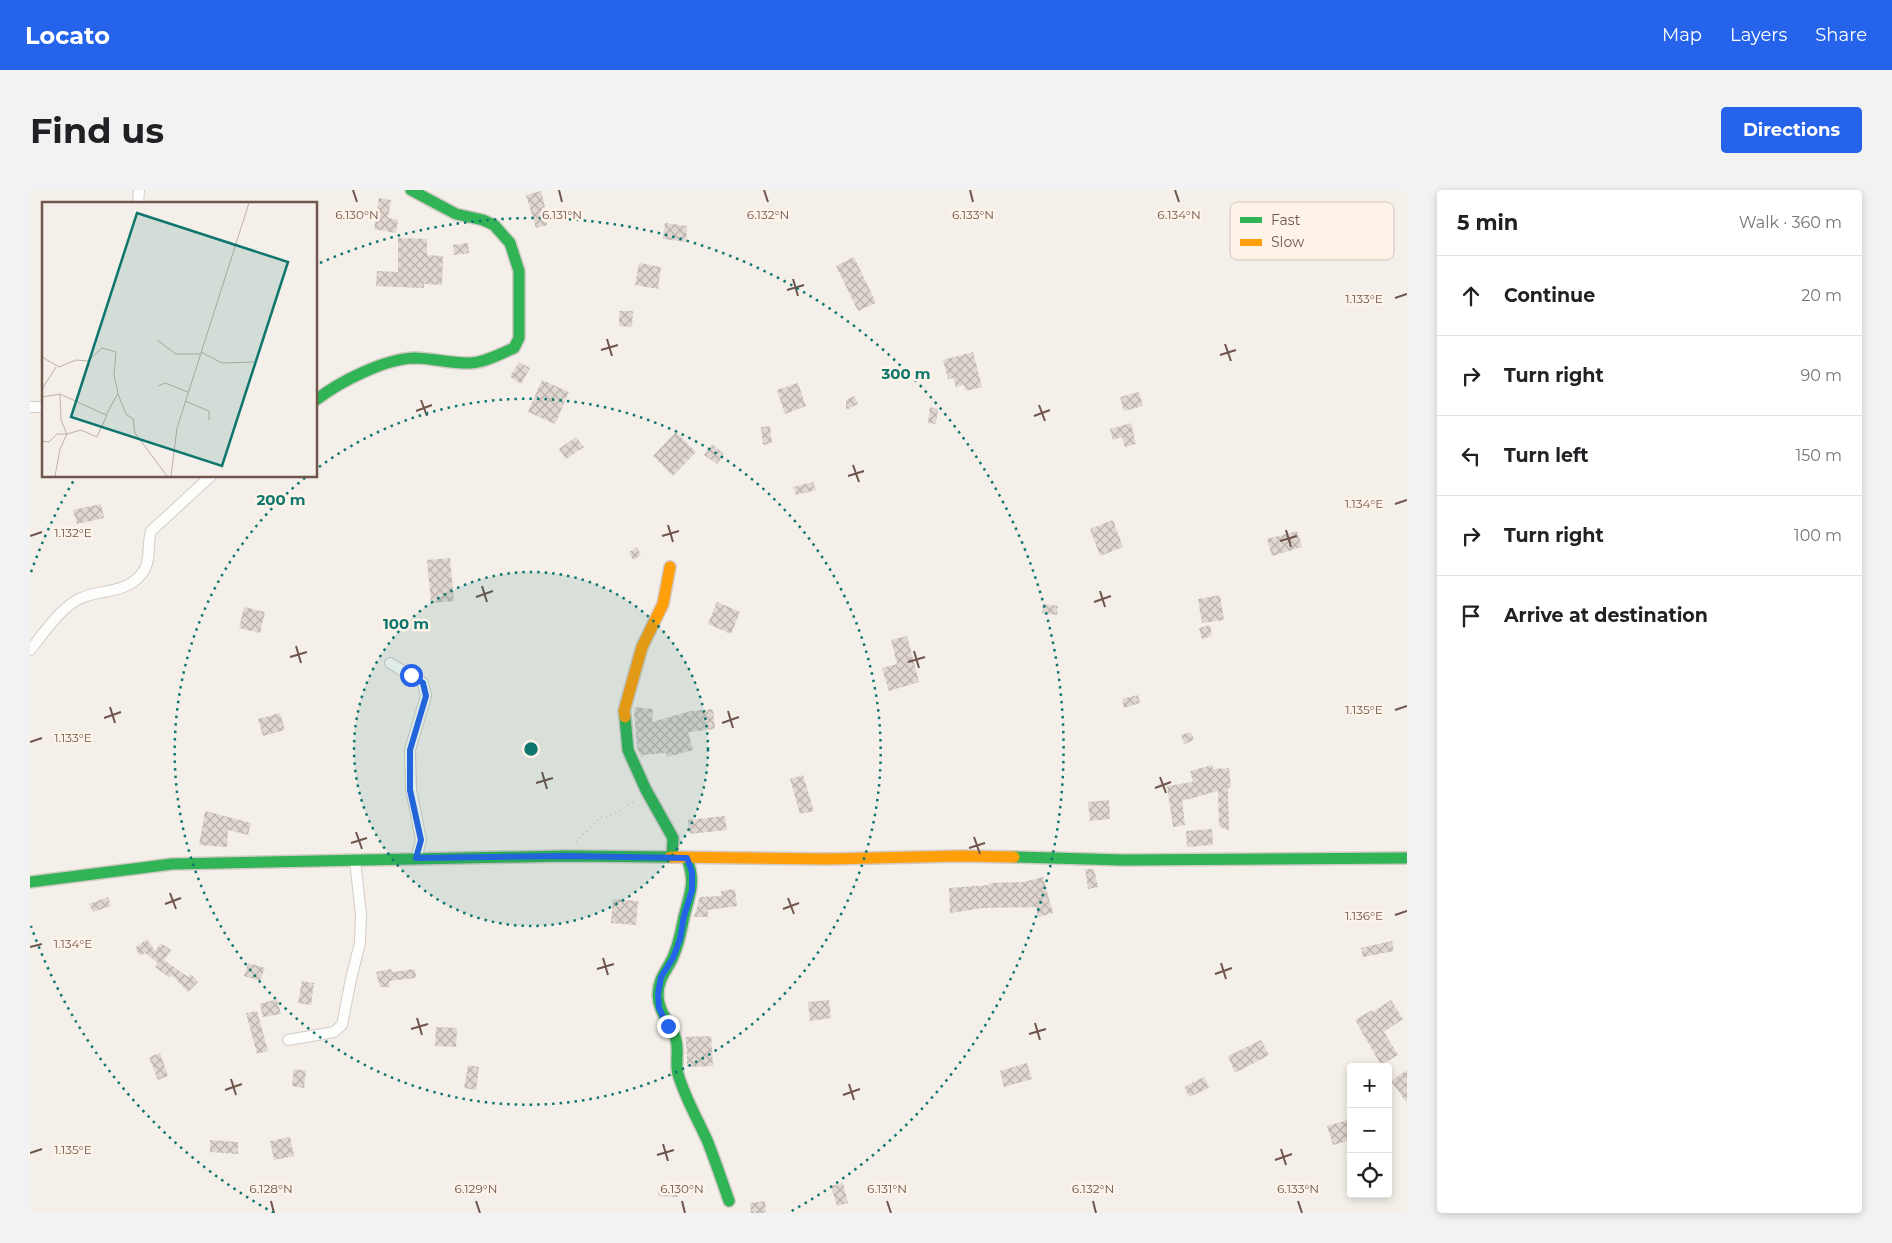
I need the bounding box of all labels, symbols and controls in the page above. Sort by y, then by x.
text: Locato [25,21,110,50]
text: Map [1662,24,1702,46]
text: Layers [1730,24,1787,46]
text: Share [1815,24,1867,46]
button: Directions [1721,107,1862,153]
text: Find us [30,109,164,152]
inset map [42,202,318,478]
legend [1230,202,1394,260]
text: 6.130°N [335,207,379,222]
text: 6.131°N [542,207,582,222]
text: 6.132°N [747,207,789,222]
text: 6.133°N [952,207,994,222]
text: 6.134°N [1157,207,1201,222]
text: 5 min [1457,210,1518,235]
text: Fast [1271,211,1301,229]
text: Walk · 360 m [1739,213,1842,232]
text: Slow [1271,233,1305,251]
icon: ahead [1457,282,1485,310]
text: Continue [1504,284,1595,307]
text: 20 m [1801,286,1842,305]
text: 1.133°E [1345,291,1383,306]
icon: right [1457,362,1485,390]
text: 300 m [880,364,931,383]
text: Turn right [1504,364,1604,387]
text: 90 m [1800,366,1842,385]
icon: left [1457,442,1485,470]
text: Turn left [1504,444,1589,467]
text: 150 m [1795,446,1842,465]
text: 200 m [256,490,306,509]
text: 1.134°E [1345,496,1383,511]
icon: right [1457,522,1485,550]
text: Turn right [1504,524,1604,547]
text: 1.132°E [54,525,92,540]
text: 100 m [1794,526,1842,545]
icon: arrive [1457,602,1485,630]
text: Arrive at destination [1504,604,1708,627]
text: 100 m [383,614,429,633]
route start [400,664,423,687]
text: 1.135°E [1345,702,1383,717]
text: 1.133°E [54,730,92,745]
centre of rings [522,740,540,758]
text: 1.136°E [1345,908,1383,923]
text: 1.134°E [54,936,92,951]
route end [657,1015,680,1038]
map controls [1347,1063,1392,1198]
button: + [1347,1063,1392,1108]
button: − [1347,1108,1392,1153]
text: 1.135°E [54,1142,92,1157]
button: locate [1347,1153,1392,1198]
text: 6.128°N [249,1181,293,1196]
text: 6.129°N [454,1181,498,1196]
text: 6.130°N [660,1181,704,1196]
text: 6.131°N [867,1181,907,1196]
text: 6.132°N [1072,1181,1114,1196]
text: 6.133°N [1277,1181,1319,1196]

